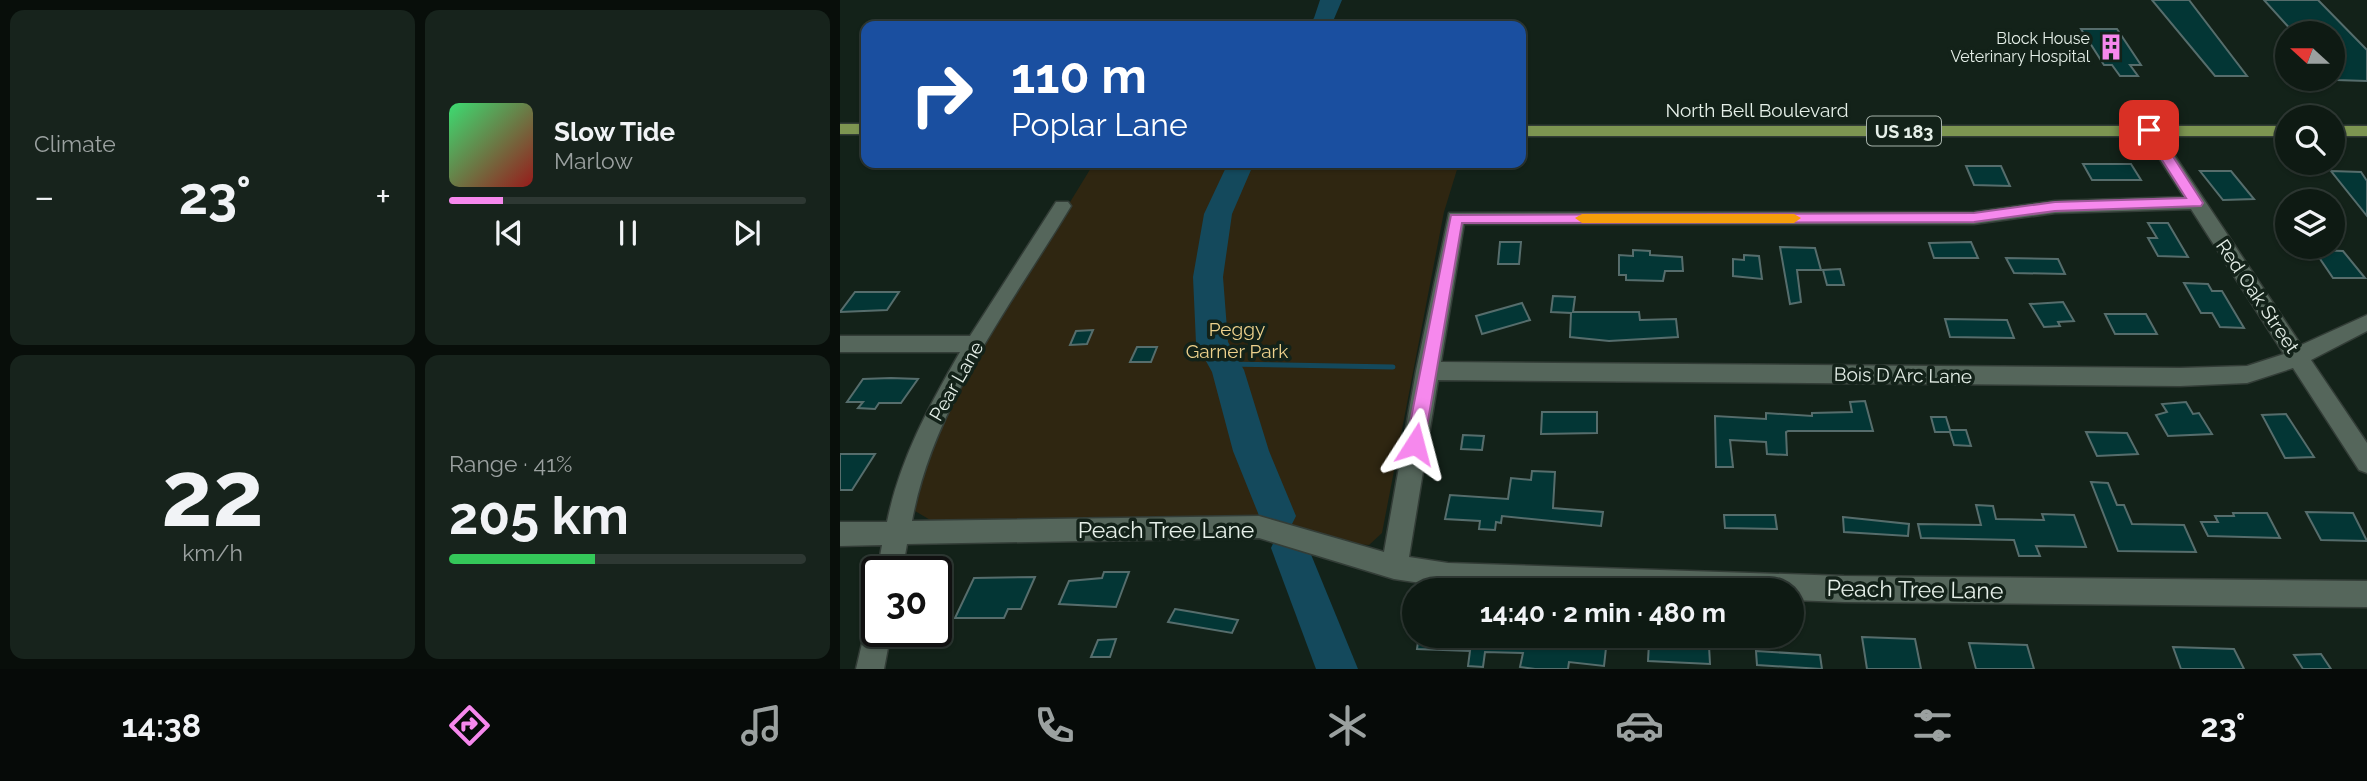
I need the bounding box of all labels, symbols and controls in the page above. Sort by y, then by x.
north arrow [2275,21,2345,91]
map controls [2275,21,2345,259]
place label: Block House Veterinary Hospital [1950,29,2091,66]
building icon: Block House Veterinary Hospital [2096,32,2126,62]
text: 110 m [1011,47,1147,104]
icon: right [896,49,987,140]
street label: North Bell Boulevard [1666,99,1848,121]
pin [2119,100,2179,160]
button: search [2275,105,2345,175]
text: Poplar Lane [1011,106,1188,143]
icon: arrive [2130,111,2168,149]
road number: US 183 [1867,116,1941,146]
text: Slow Tide [554,117,675,147]
text: Climate [34,130,116,157]
text: Marlow [554,147,633,174]
text: 23° [179,165,251,226]
text: − [34,174,54,219]
text: + [375,174,391,219]
button: layers [2275,189,2345,259]
icon: previous [490,214,528,252]
icon: pause [609,214,647,252]
icon: next [728,214,766,252]
street label: Red Oak Street [2212,235,2304,357]
park label: Peggy Garner Park [1186,318,1288,362]
street label: Pear Lane [925,337,987,425]
street label: Bois D Arc Lane [1834,363,1972,387]
position arrow [1378,407,1452,481]
text: 22 [161,440,264,547]
text: Range · 41% [449,450,572,477]
text: 205 km [449,485,629,546]
street label: Peach Tree Lane [1078,516,1254,543]
text: km/h [182,539,243,566]
speed limit sign: 30 [861,556,952,647]
street label: Peach Tree Lane [1826,574,2004,604]
text: 14:40 · 2 min · 480 m [1480,598,1726,628]
icon: directions [445,701,494,750]
icon: music [737,701,786,750]
icon: phone [1030,701,1079,750]
icon: climate [1323,701,1372,750]
icon: car [1615,701,1664,750]
icon: filters [1908,701,1957,750]
text: 14:38 [122,707,201,744]
text: 23° [2201,707,2245,744]

